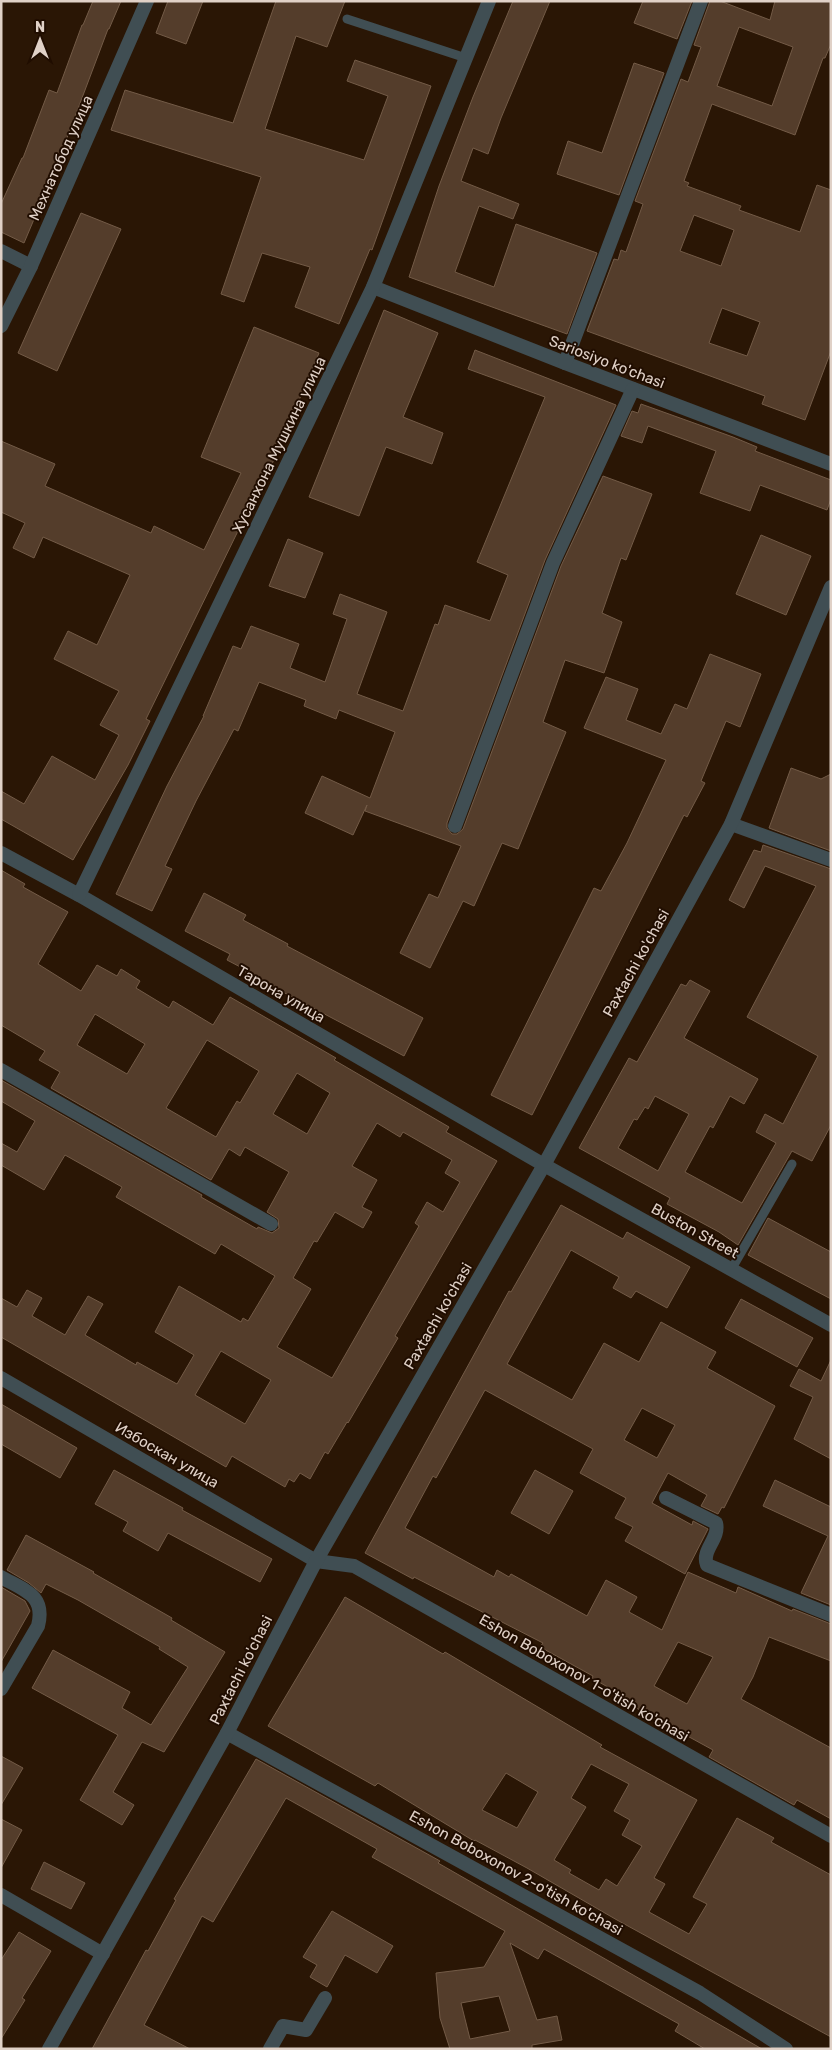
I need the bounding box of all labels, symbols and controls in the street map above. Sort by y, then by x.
north arrow [15,15,65,65]
text: N [35,19,45,36]
street label: Мехнатобод улица [25,93,97,223]
street label: Sariosiyo ko'chasi [547,332,667,392]
street label: Хусанхона Мушкина улица [228,354,330,536]
street label: Paxtachi ko'chasi [599,906,673,1020]
street label: Тарона улица [234,962,328,1026]
street label: Buston Street [648,1200,742,1263]
street label: Paxtachi ko'chasi [400,1260,476,1372]
street label: Избоскан улица [112,1418,222,1492]
street label: Eshon Boboxonov 1-o'tish ko'chasi [476,1610,692,1746]
street label: Paxtachi ko'chasi [206,1612,276,1728]
street label: Eshon Boboxonov 2-o'tish ko'chasi [406,1807,626,1939]

